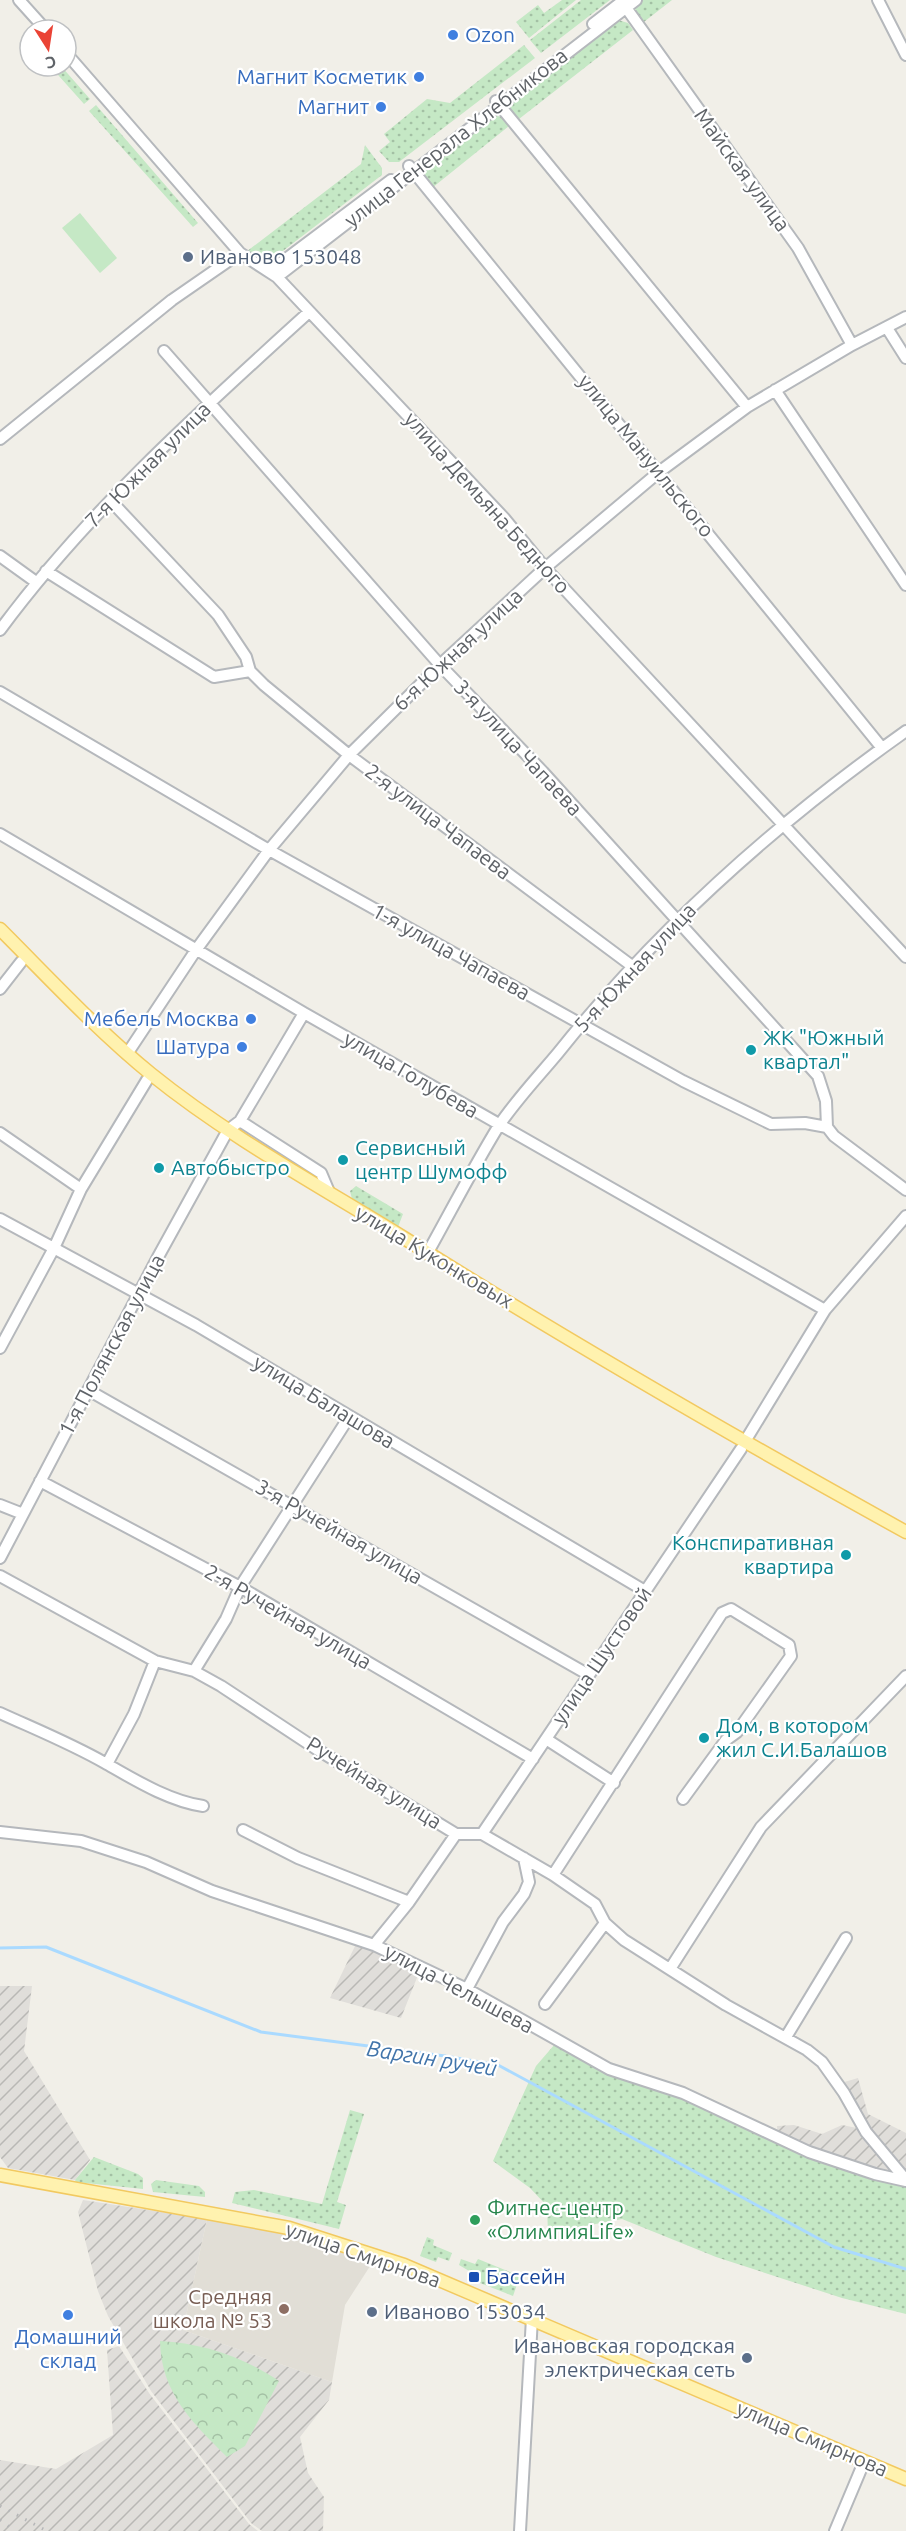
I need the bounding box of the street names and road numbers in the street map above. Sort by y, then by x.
street label: улица Генерала Хлебникова [339,43,572,232]
street label: Майская улица [690,103,796,236]
street label: улица Мануильского [574,369,720,542]
street label: 7-я Южная улица [80,397,215,532]
street label: улица Демьяна Бедного [400,407,576,598]
street label: 6-я Южная улица [388,583,527,715]
street label: 3-я улица Чапаева [450,674,588,820]
street label: 2-я улица Чапаева [361,758,516,884]
street label: 1-я улица Чапаева [368,898,535,1005]
street label: 5-я Южная улица [568,898,700,1037]
street label: улица Голубева [340,1026,483,1122]
street label: улица Куконковых [351,1200,518,1313]
street label: 1-я Полянская улица [53,1250,169,1439]
street label: улица Балашова [249,1349,400,1453]
street label: 3-я Ручейная улица [252,1474,427,1589]
street label: 2-я Ручейная улица [201,1559,376,1674]
street label: улица Шустовой [546,1582,656,1729]
street label: Ручейная улица [303,1731,446,1833]
street label: улица Челышева [381,1939,538,2038]
street label: улица Смирнова [283,2216,444,2292]
street label: улица Смирнова [733,2395,892,2481]

